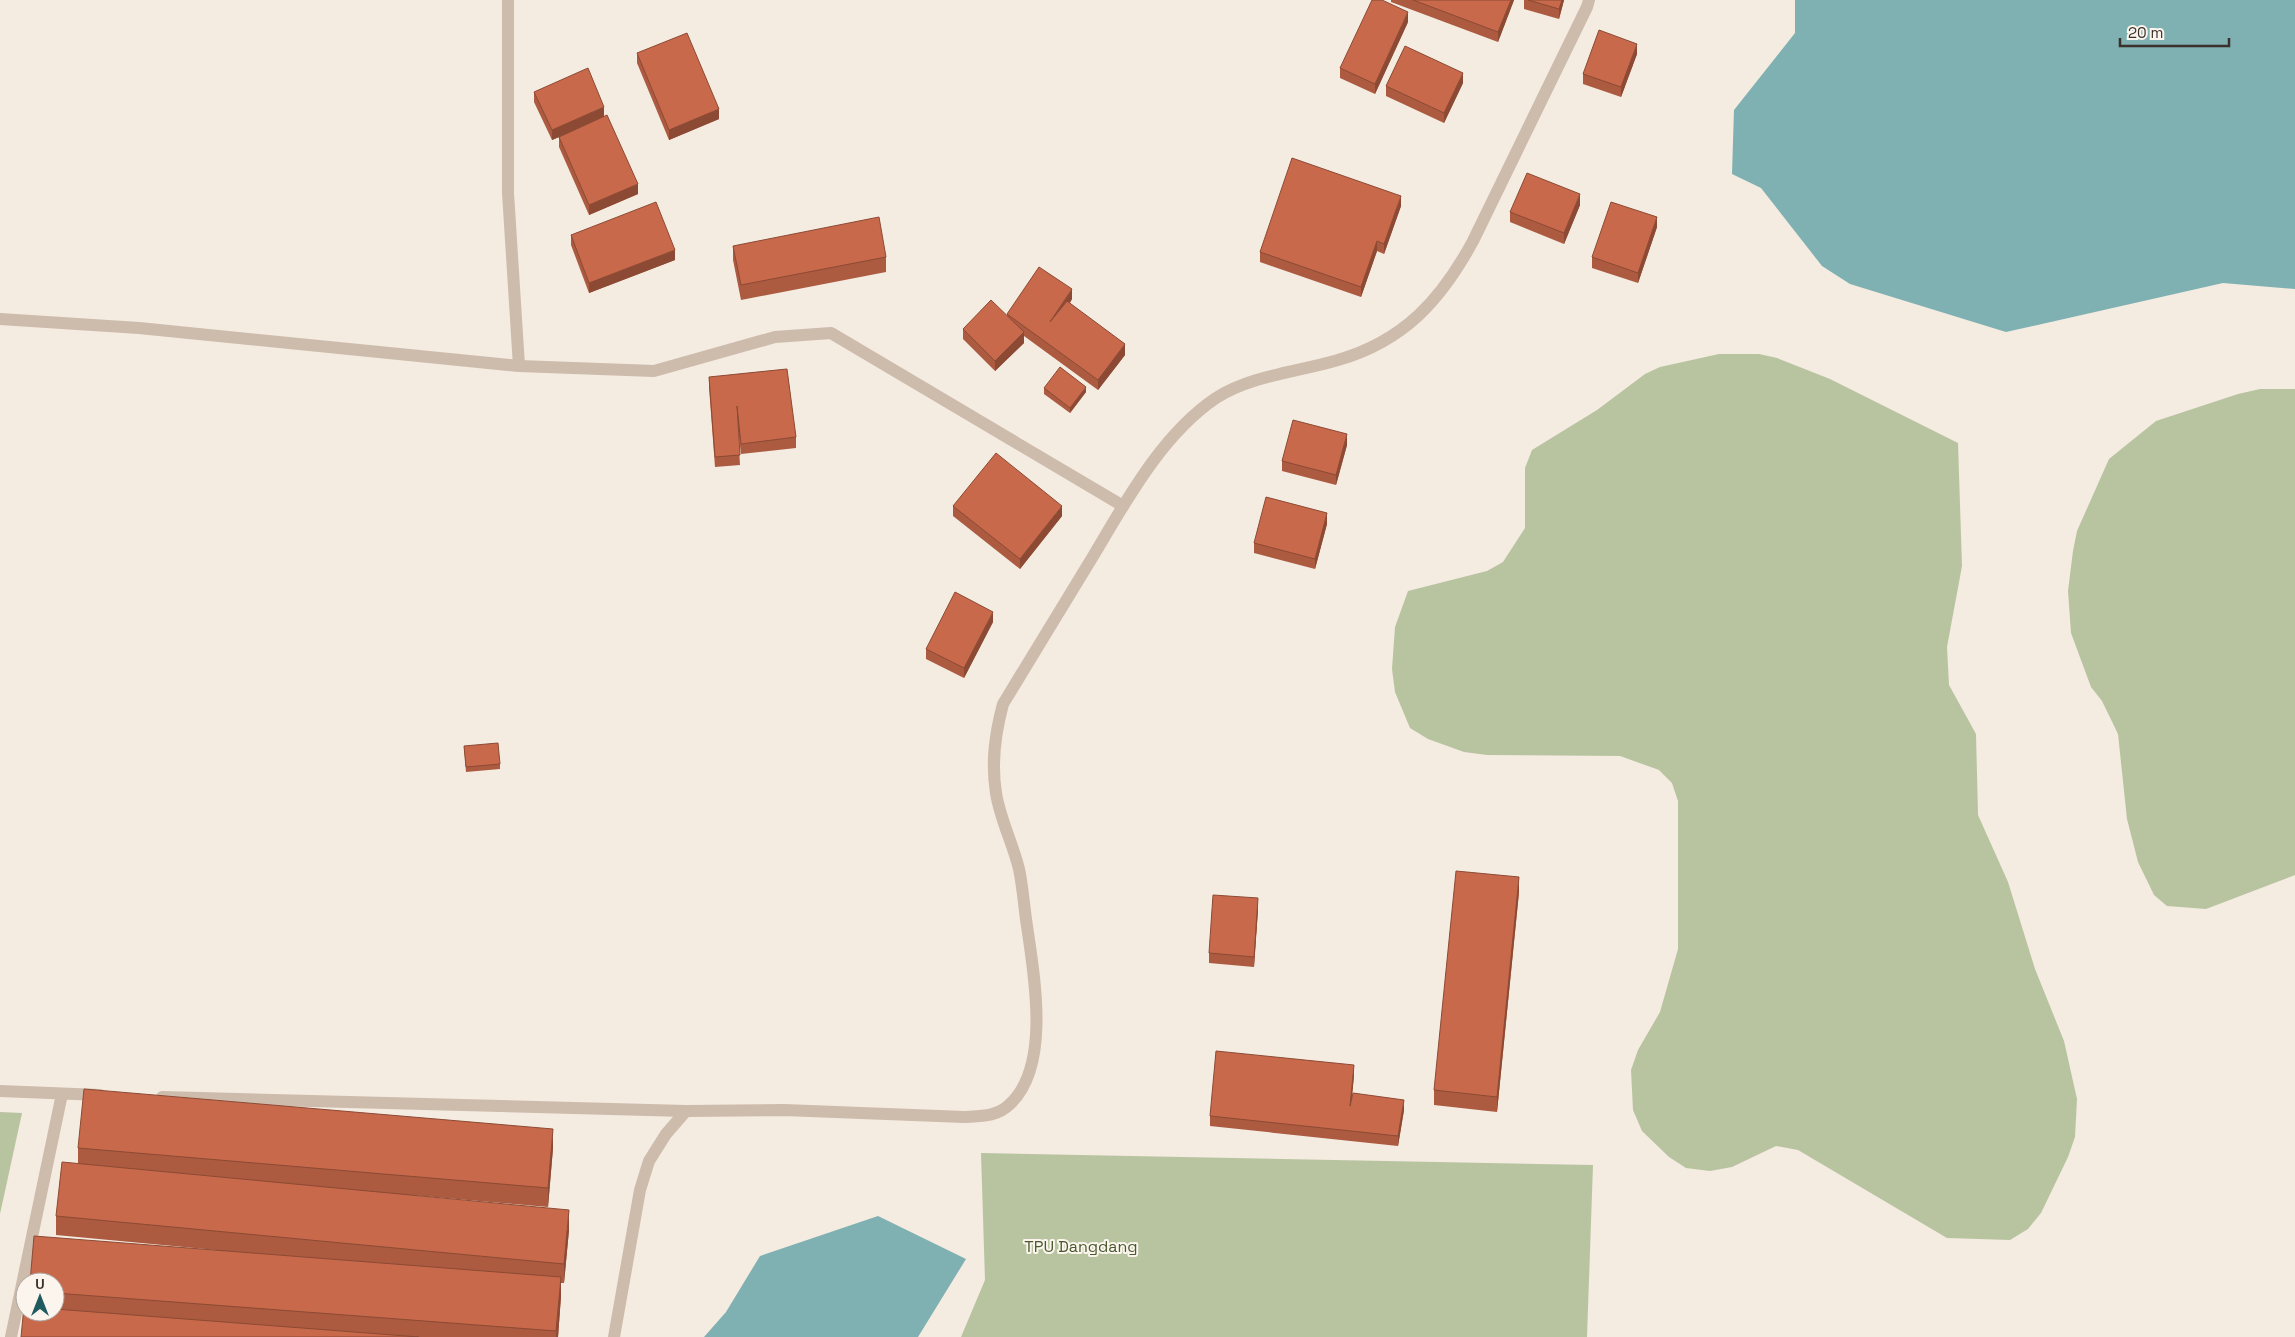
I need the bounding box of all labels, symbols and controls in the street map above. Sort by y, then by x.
scale bar [2120,15,2229,47]
text: 20 m [2128,23,2163,42]
park label: TPU Dangdang [1024,1236,1138,1257]
north arrow [15,1272,65,1322]
text: U [35,1275,45,1293]

